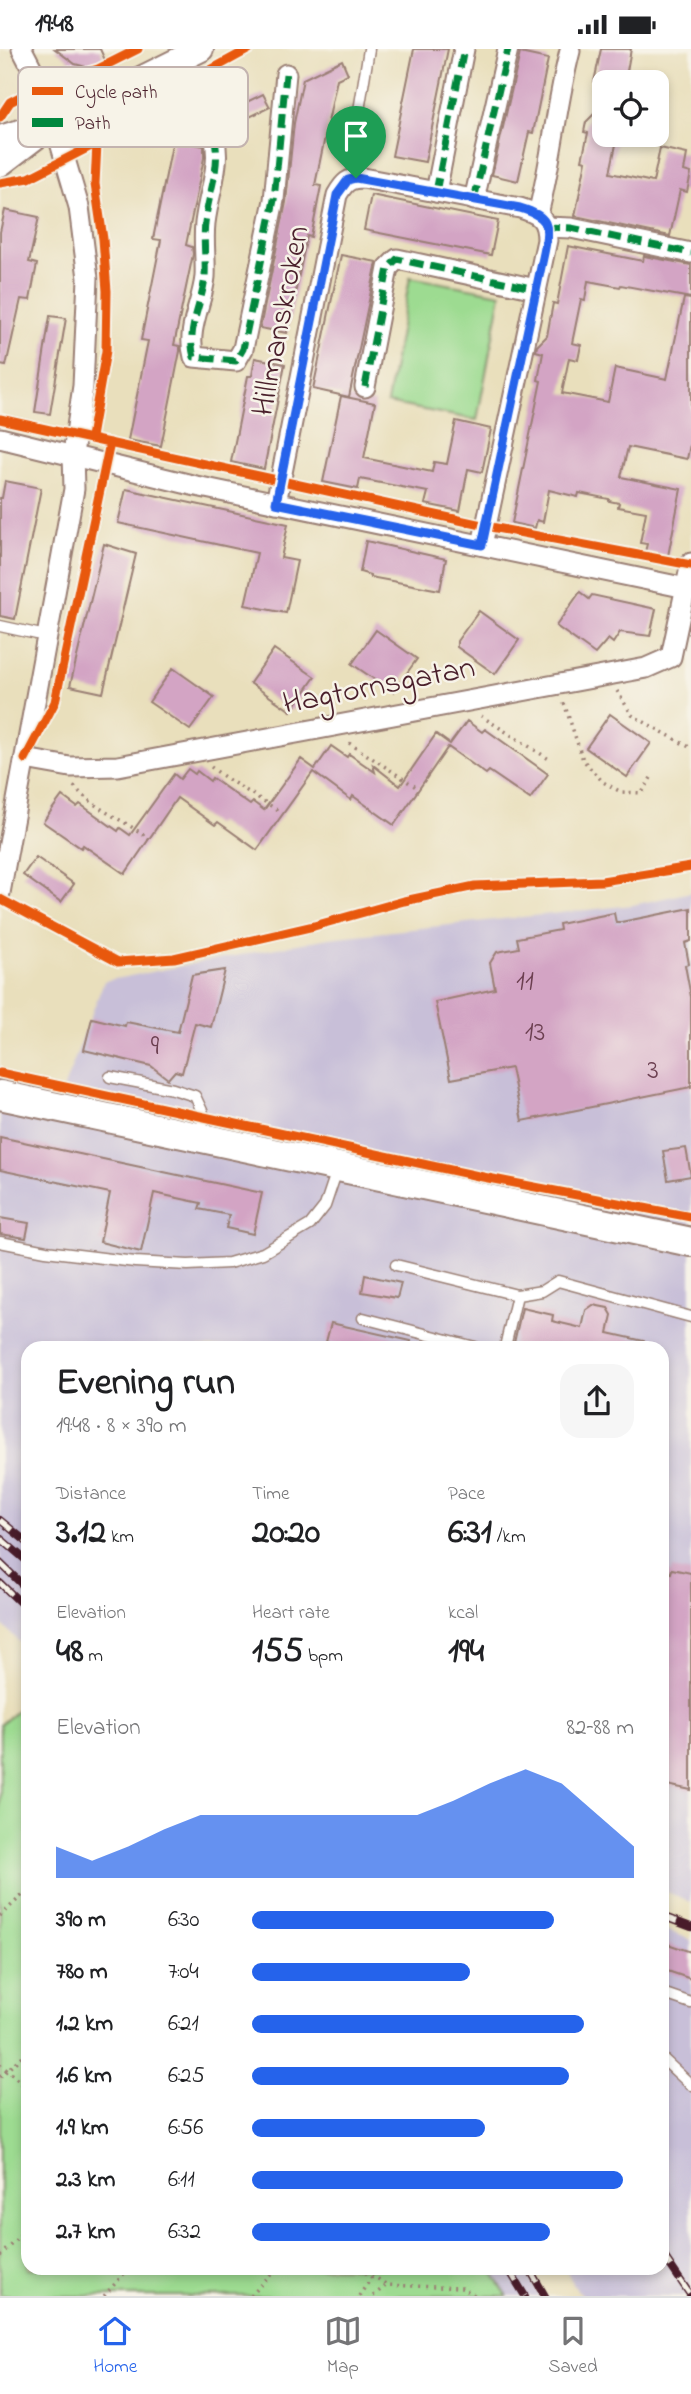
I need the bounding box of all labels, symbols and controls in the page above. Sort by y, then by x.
text: 19:48 [35,6,74,44]
legend [18,67,248,147]
map controls [592,70,669,147]
button: locate [592,70,669,147]
text: Cycle path [75,80,157,108]
pin [326,106,386,178]
text: Path [75,111,111,138]
icon: arrive [337,117,375,155]
street label: Hillmanskroken [241,222,323,420]
street label: Hagtornsgatan [279,645,479,729]
house number: 11 [516,962,534,1003]
house number: 13 [525,1013,545,1054]
house number: 9 [151,1027,160,1068]
house number: 3 [647,1051,659,1092]
text: Evening run [56,1356,235,1412]
button: share [560,1364,634,1438]
text: 19:48 · 8 × 390 m [56,1410,187,1443]
text: Distance [56,1481,126,1508]
text: Time [252,1481,290,1508]
text: Pace [448,1481,485,1508]
text: 3.12 [56,1508,106,1559]
text: 20:20 [252,1508,320,1559]
text: 6:31 [448,1508,492,1559]
text: km [106,1524,134,1551]
text: /km [492,1524,526,1551]
text: Elevation [56,1600,126,1627]
text: Heart rate [252,1600,330,1627]
text: kcal [448,1600,478,1627]
text: 48 [56,1627,84,1678]
text: 155 [252,1627,303,1678]
text: 194 [448,1627,484,1678]
text: m [84,1643,103,1670]
text: bpm [303,1643,343,1670]
text: Elevation [56,1712,141,1745]
text: 82–88 m [566,1712,634,1745]
text: 390 m [56,1904,106,1937]
text: 6:30 [168,1904,200,1937]
text: 780 m [56,1956,108,1989]
text: 7:04 [168,1956,199,1989]
text: 1.2 km [56,2008,113,2041]
text: 6:21 [168,2008,199,2041]
text: 1.6 km [56,2060,112,2093]
text: 6:25 [168,2060,205,2093]
text: 1.9 km [56,2112,109,2145]
text: 6:56 [168,2112,203,2145]
text: 2.3 km [56,2164,115,2197]
text: 6:11 [168,2164,195,2197]
text: 2.7 km [56,2216,115,2249]
text: 6:32 [168,2216,201,2249]
tab: Home [93,2312,137,2381]
tab: Map [324,2312,362,2381]
tab: Saved [548,2312,598,2381]

